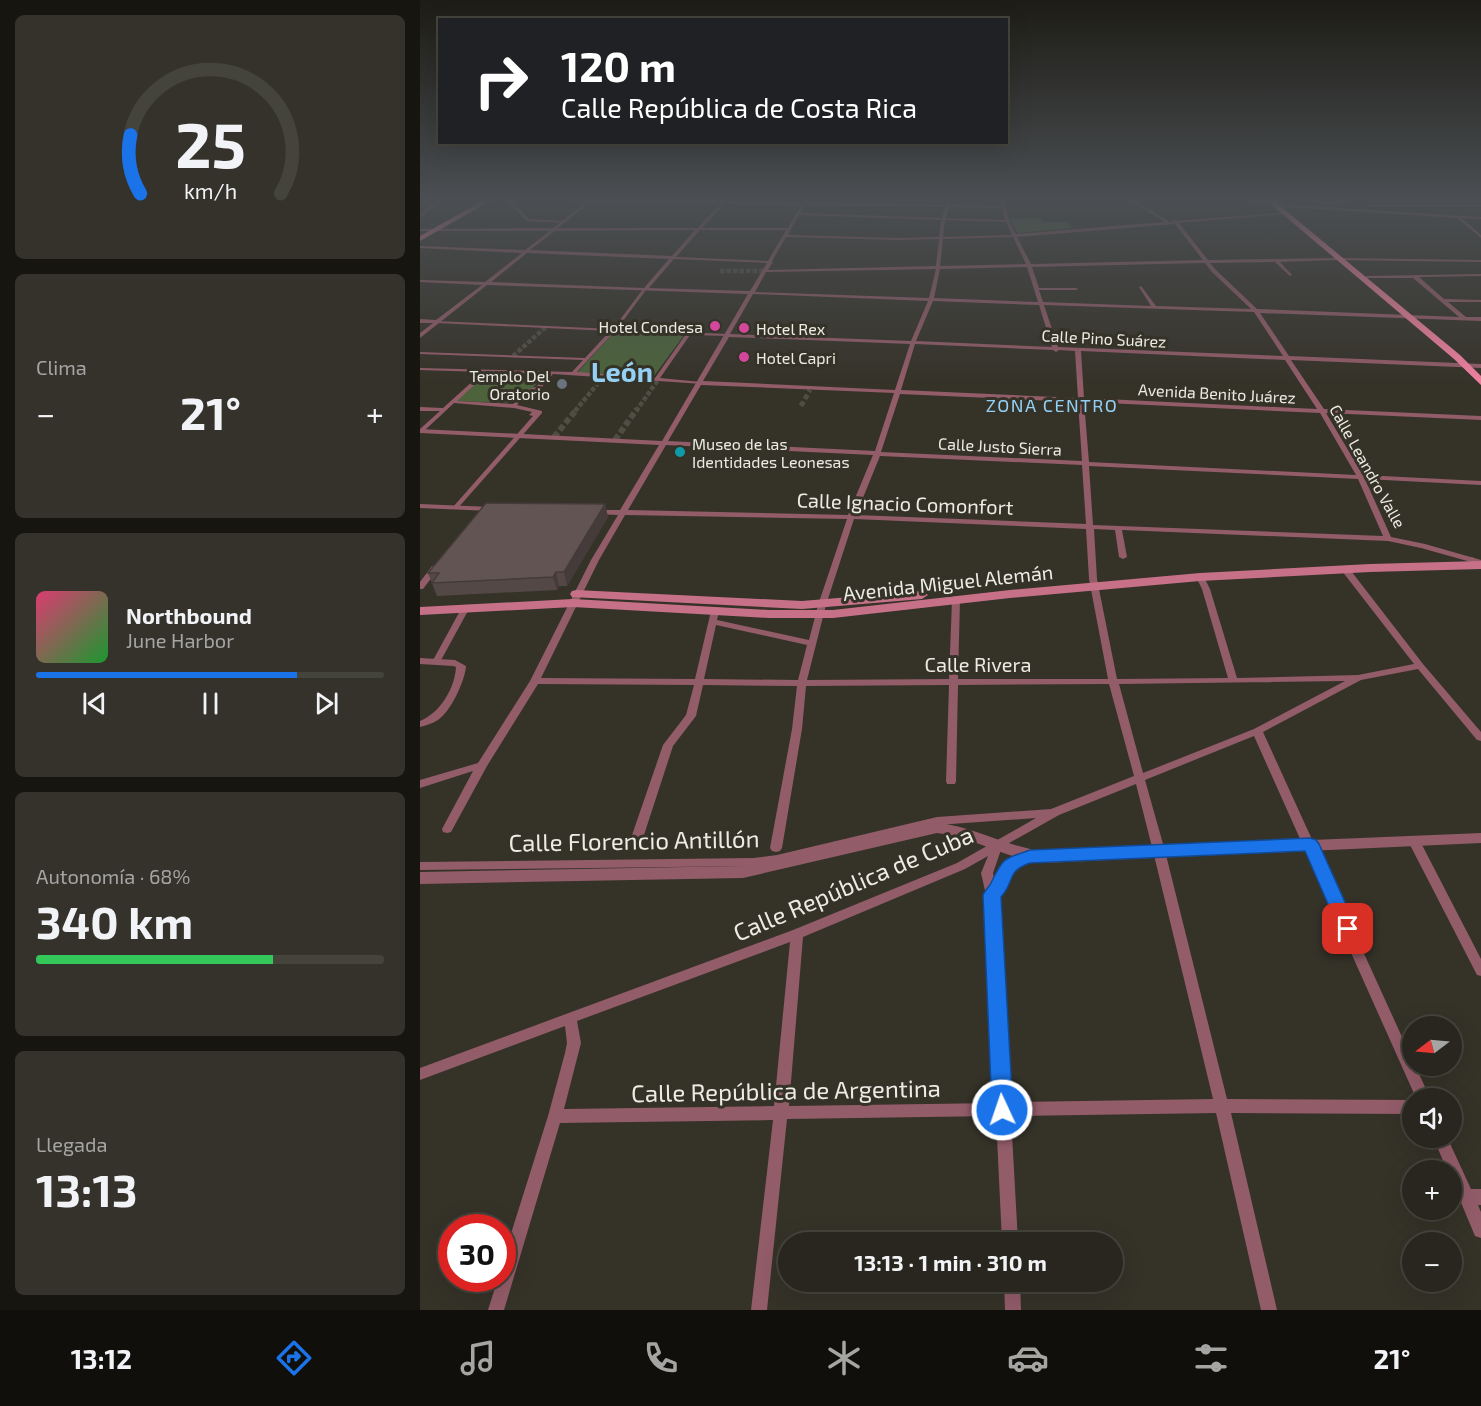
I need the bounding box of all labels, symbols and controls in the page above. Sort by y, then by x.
text: 120 m [561,40,676,90]
icon: right [462,42,540,120]
text: Calle República de Costa Rica [561,91,917,123]
text: 25 [175,106,245,181]
text: km/h [183,178,237,203]
place label: Hotel Condesa [598,317,703,336]
marker: Hotel Condesa [708,319,722,333]
place label: Hotel Rex [756,319,826,338]
marker: Hotel Rex [737,321,751,335]
street label: Calle Pino Suárez [1041,325,1167,351]
place label: Hotel Capri [756,348,836,367]
marker: Hotel Capri [737,350,751,364]
text: Clima [36,355,87,379]
district label: León [591,355,653,387]
place label: Templo Del Oratorio [469,366,550,403]
marker: Templo Del Oratorio [555,377,569,391]
street label: Avenida Benito Juárez [1138,379,1296,407]
text: 21° [180,385,241,439]
text: − [36,393,55,433]
text: + [366,393,384,433]
district label: ZONA CENTRO [986,394,1118,416]
street label: Calle Leandro Valle [1326,401,1410,531]
street label: Calle Justo Sierra [938,433,1062,459]
place label: Museo de las Identidades Leonesas [692,434,850,471]
marker: Museo de las Identidades Leonesas [673,445,687,459]
street label: Calle Ignacio Comonfort [796,487,1014,519]
street label: Avenida Miguel Alemán [842,559,1054,605]
text: Northbound [126,602,252,628]
text: June Harbor [126,628,234,652]
street label: Calle Rivera [925,652,1032,676]
icon: previous [78,687,111,720]
icon: pause [194,687,227,720]
icon: next [310,687,343,720]
street label: Calle República de Cuba [729,819,977,947]
street label: Calle Florencio Antillón [508,823,760,857]
text: Autonomía · 68% [36,864,190,888]
text: 340 km [36,894,193,948]
pin [1322,903,1373,954]
icon: arrive [1331,912,1364,945]
north arrow [1402,1016,1462,1076]
map controls [1402,1016,1462,1292]
street label: Calle República de Argentina [631,1073,941,1107]
position arrow [970,1078,1034,1142]
button: sound [1402,1088,1462,1148]
text: Llegada [36,1132,107,1156]
button: + [1402,1160,1462,1220]
text: 13:13 [36,1162,137,1216]
speed limit sign: 30 [438,1214,516,1292]
button: − [1402,1232,1462,1292]
text: 13:13 · 1 min · 310 m [854,1249,1047,1275]
icon: directions [273,1337,315,1379]
icon: music [457,1337,499,1379]
icon: phone [640,1337,682,1379]
icon: climate [823,1337,865,1379]
icon: car [1007,1337,1049,1379]
icon: filters [1190,1337,1232,1379]
text: 13:12 [71,1342,132,1374]
text: 21° [1374,1342,1410,1374]

